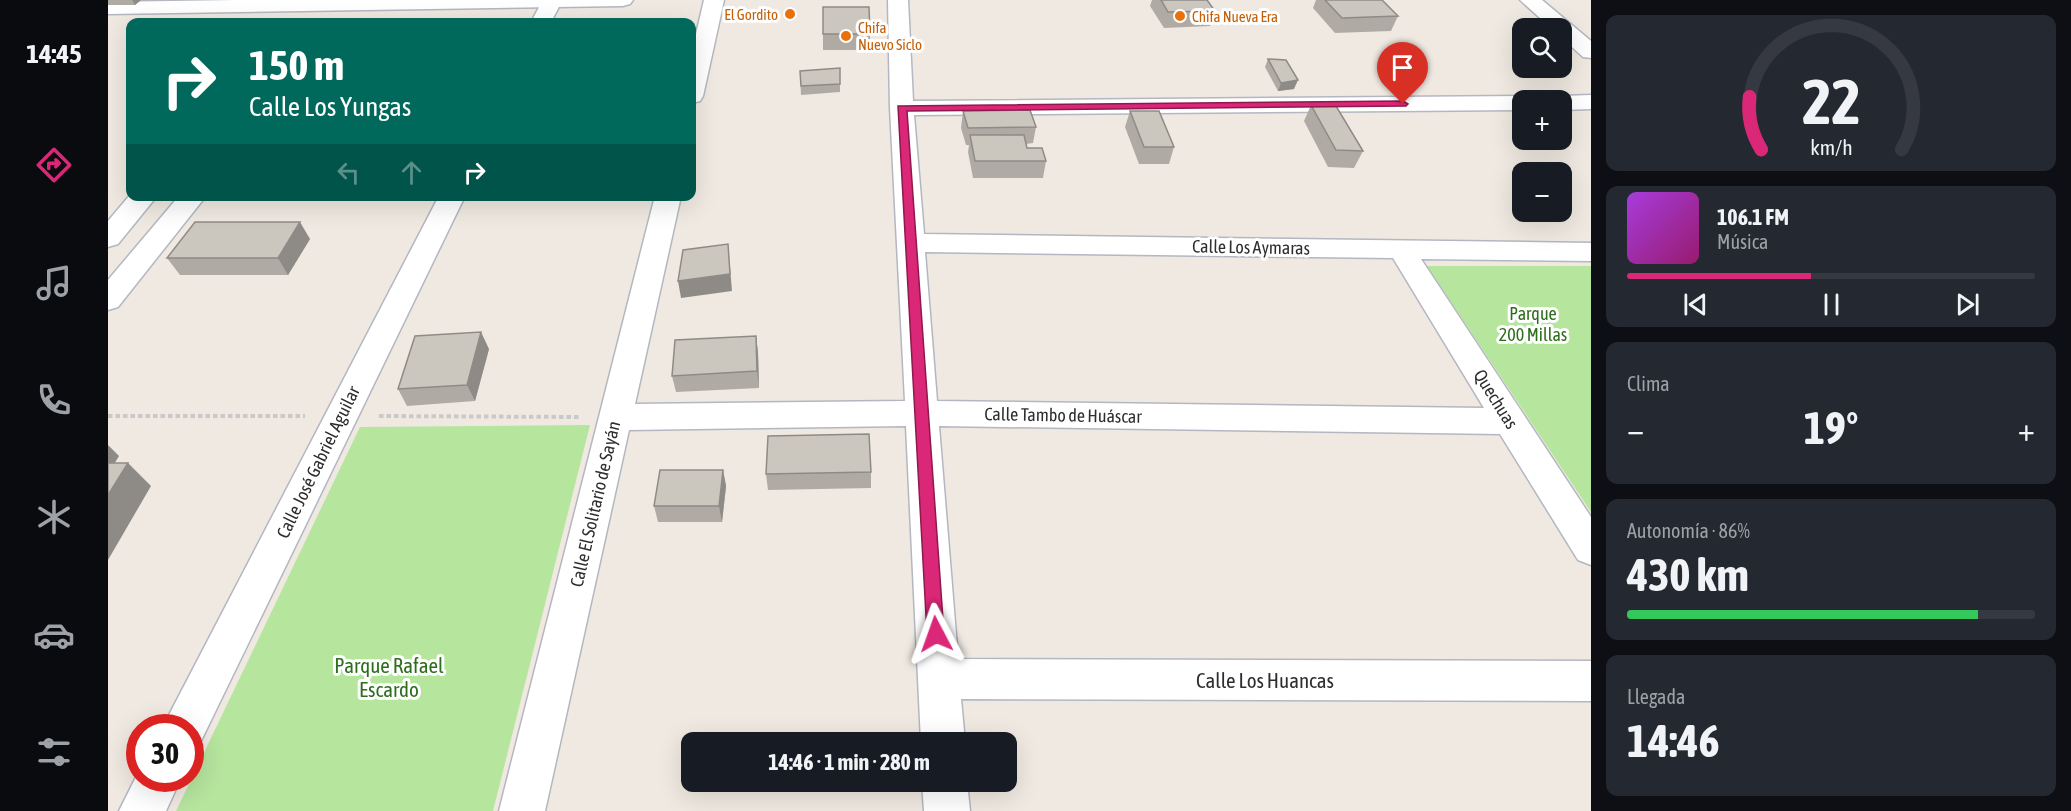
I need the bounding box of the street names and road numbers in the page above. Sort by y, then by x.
street label: Calle Los Aymaras [1192,235,1310,259]
street label: Quechuas [1470,365,1522,433]
street label: Calle José Gabriel Aguilar [272,382,364,542]
street label: Calle Tambo de Huáscar [984,403,1142,427]
street label: Calle El Solitario de Sayán [566,419,624,589]
street label: Calle Los Huancas [1196,668,1334,692]

